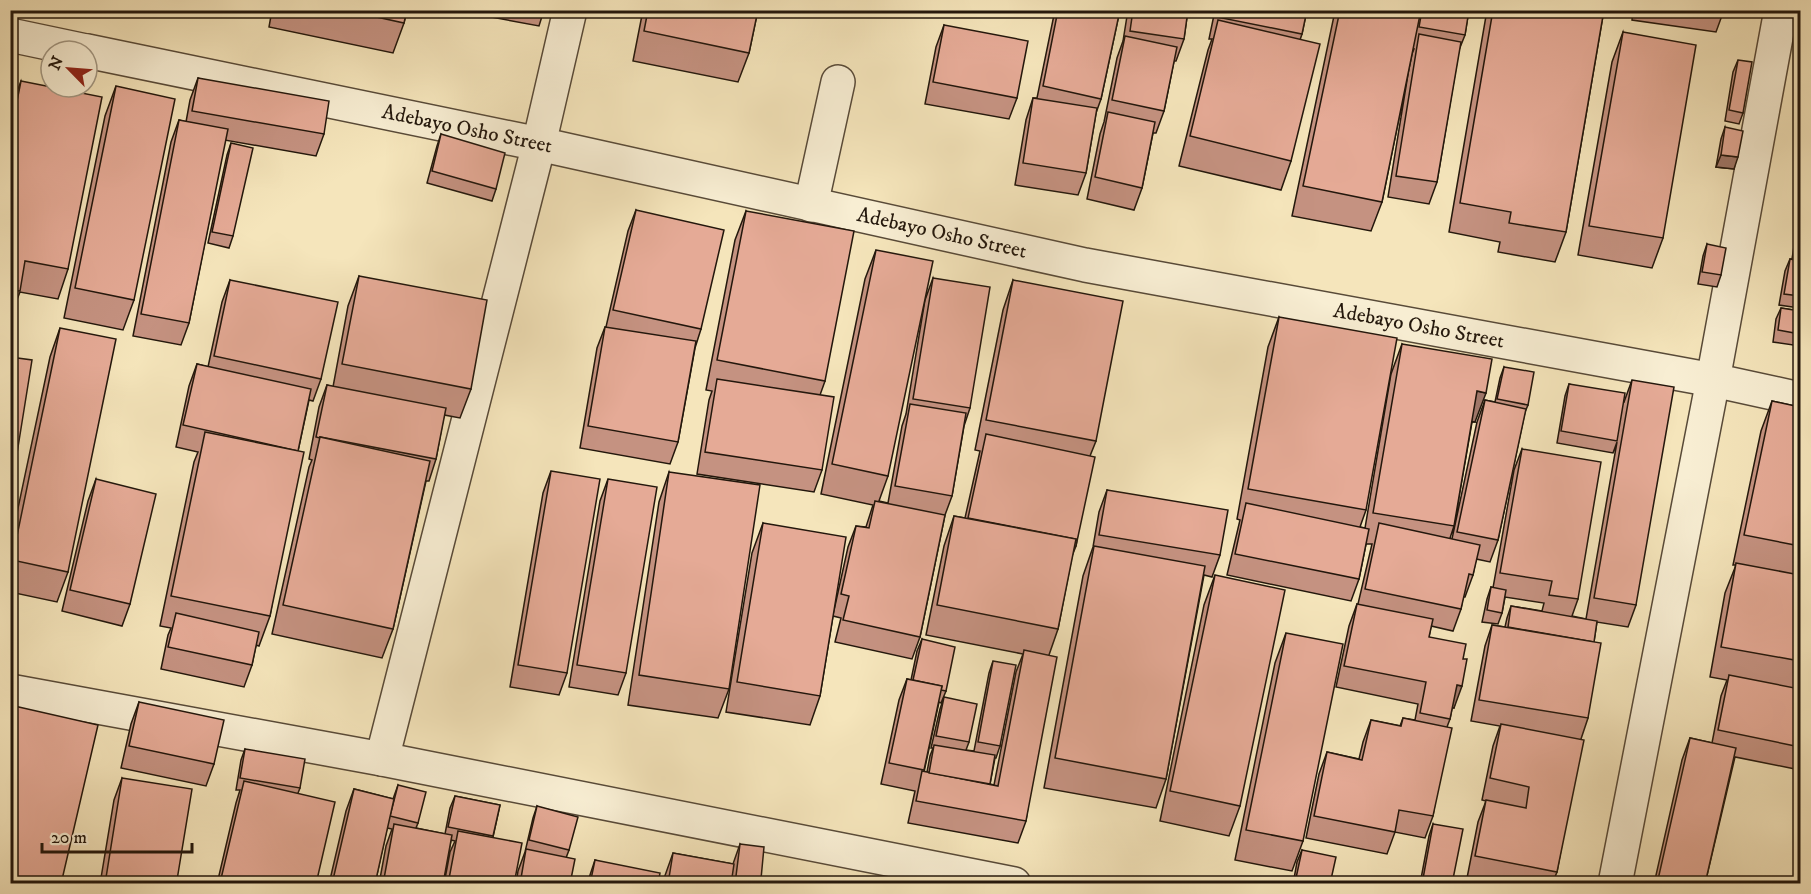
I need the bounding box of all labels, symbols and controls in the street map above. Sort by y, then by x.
north arrow [39,39,99,99]
text: N [44,53,68,73]
street label: Adebayo Osho Street [380,99,555,160]
street label: Adebayo Osho Street [854,202,1029,265]
street label: Adebayo Osho Street [1331,298,1507,355]
scale bar [42,816,192,854]
text: 20 m [51,827,87,849]

